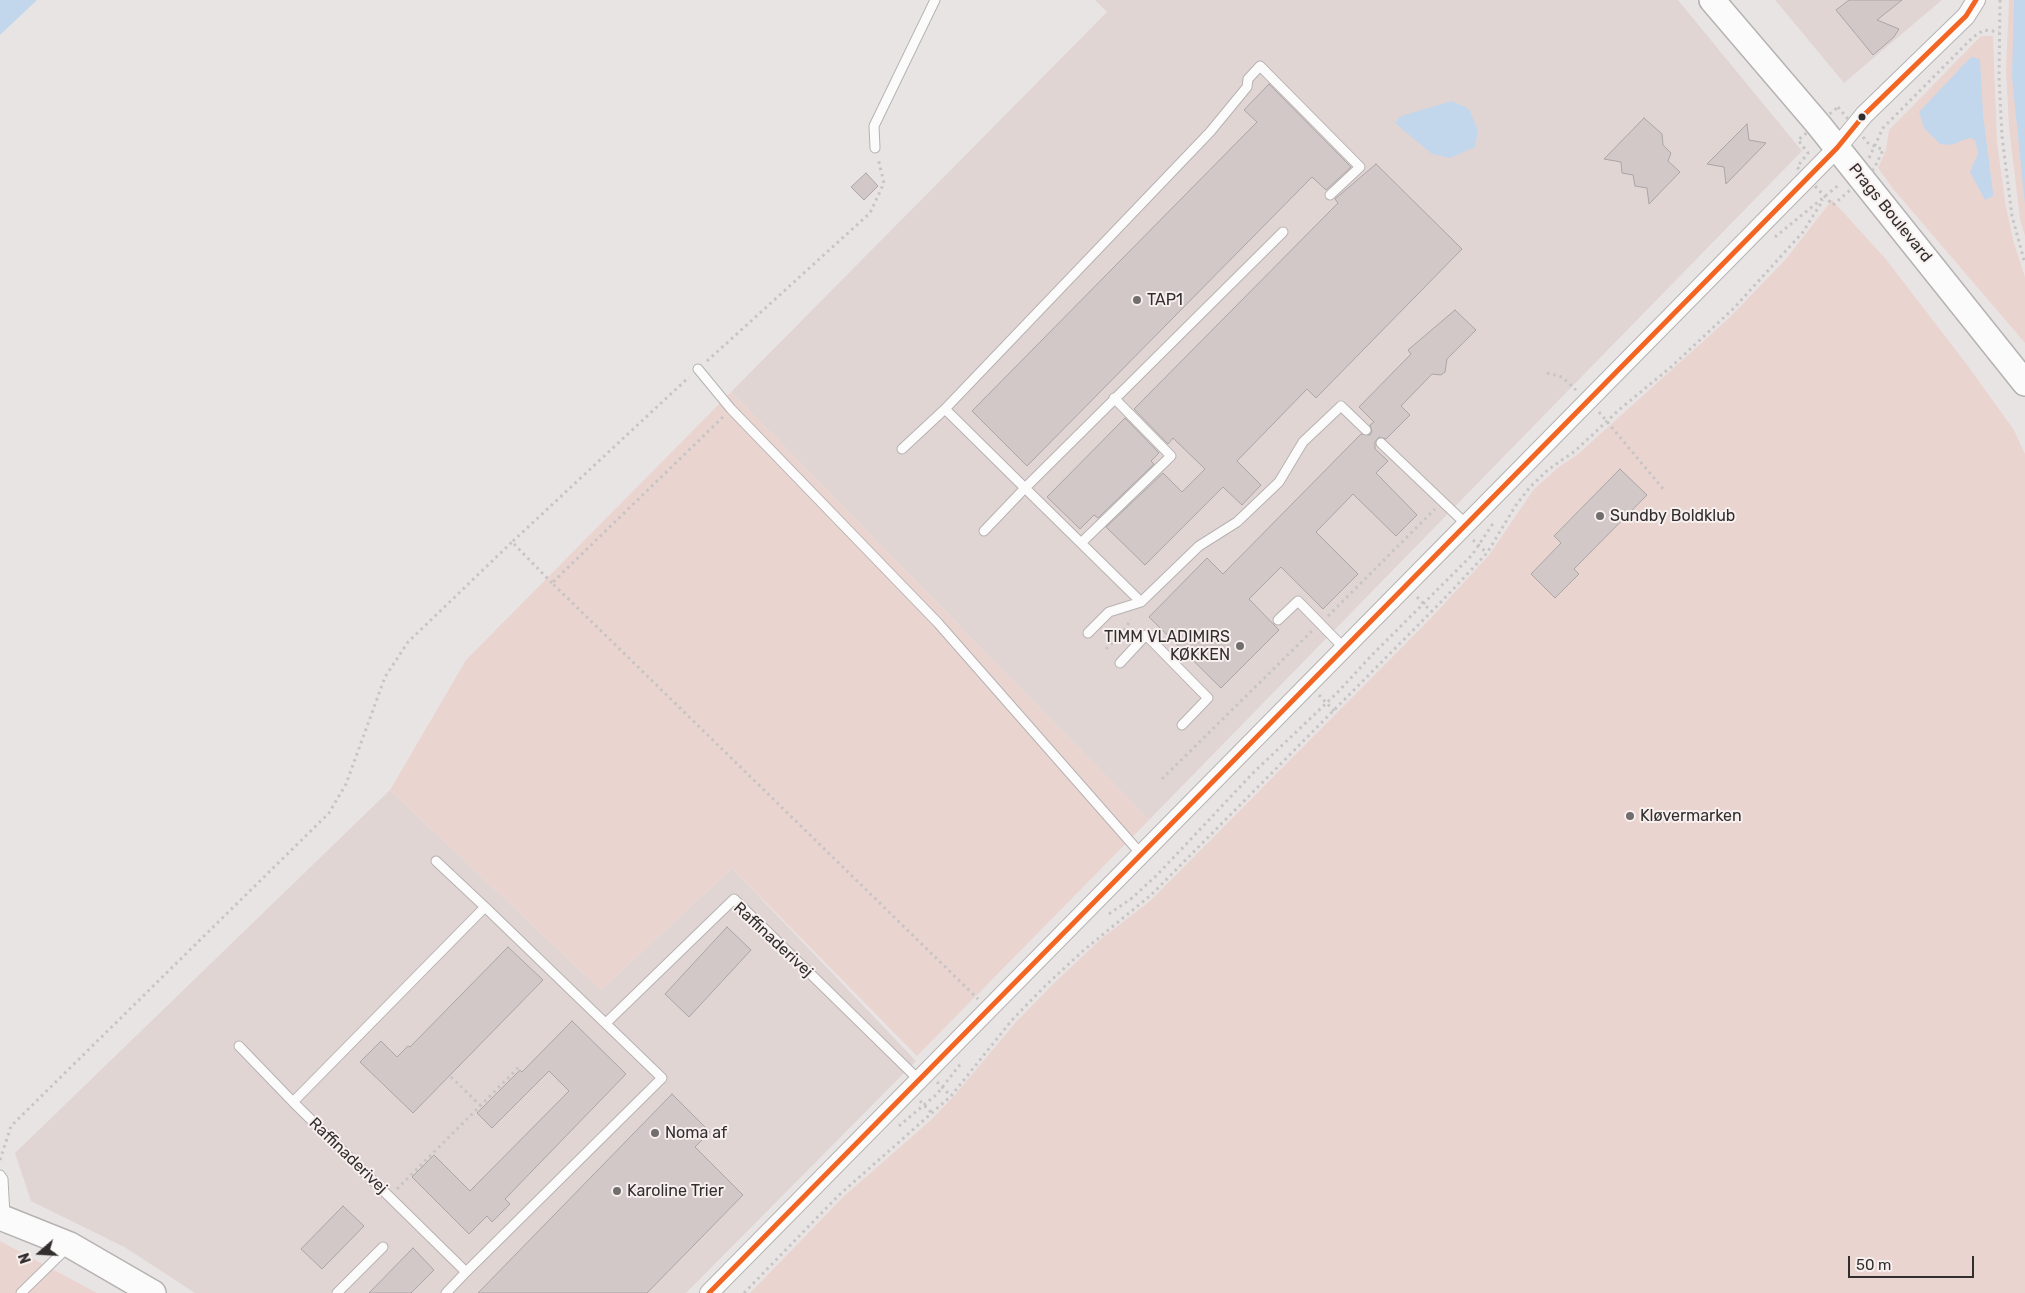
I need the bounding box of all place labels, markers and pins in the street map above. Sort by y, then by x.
unlabelled marker [1857,112,1867,122]
place label: TAP1 [1147,290,1183,310]
marker: TAP1 [1131,294,1143,306]
place label: Sundby Boldklub [1610,506,1735,526]
marker: Sundby Boldklub [1594,510,1606,522]
place label: TIMM VLADIMIRS KØKKEN [1104,627,1230,665]
marker: TIMM VLADIMIRS KØKKEN [1234,640,1246,652]
place label: Kløvermarken [1640,806,1742,826]
marker: Kløvermarken [1624,810,1636,822]
place label: Noma af [665,1123,727,1143]
marker: Noma af [649,1127,661,1139]
place label: Karoline Trier [627,1181,724,1201]
marker: Karoline Trier [611,1185,623,1197]

